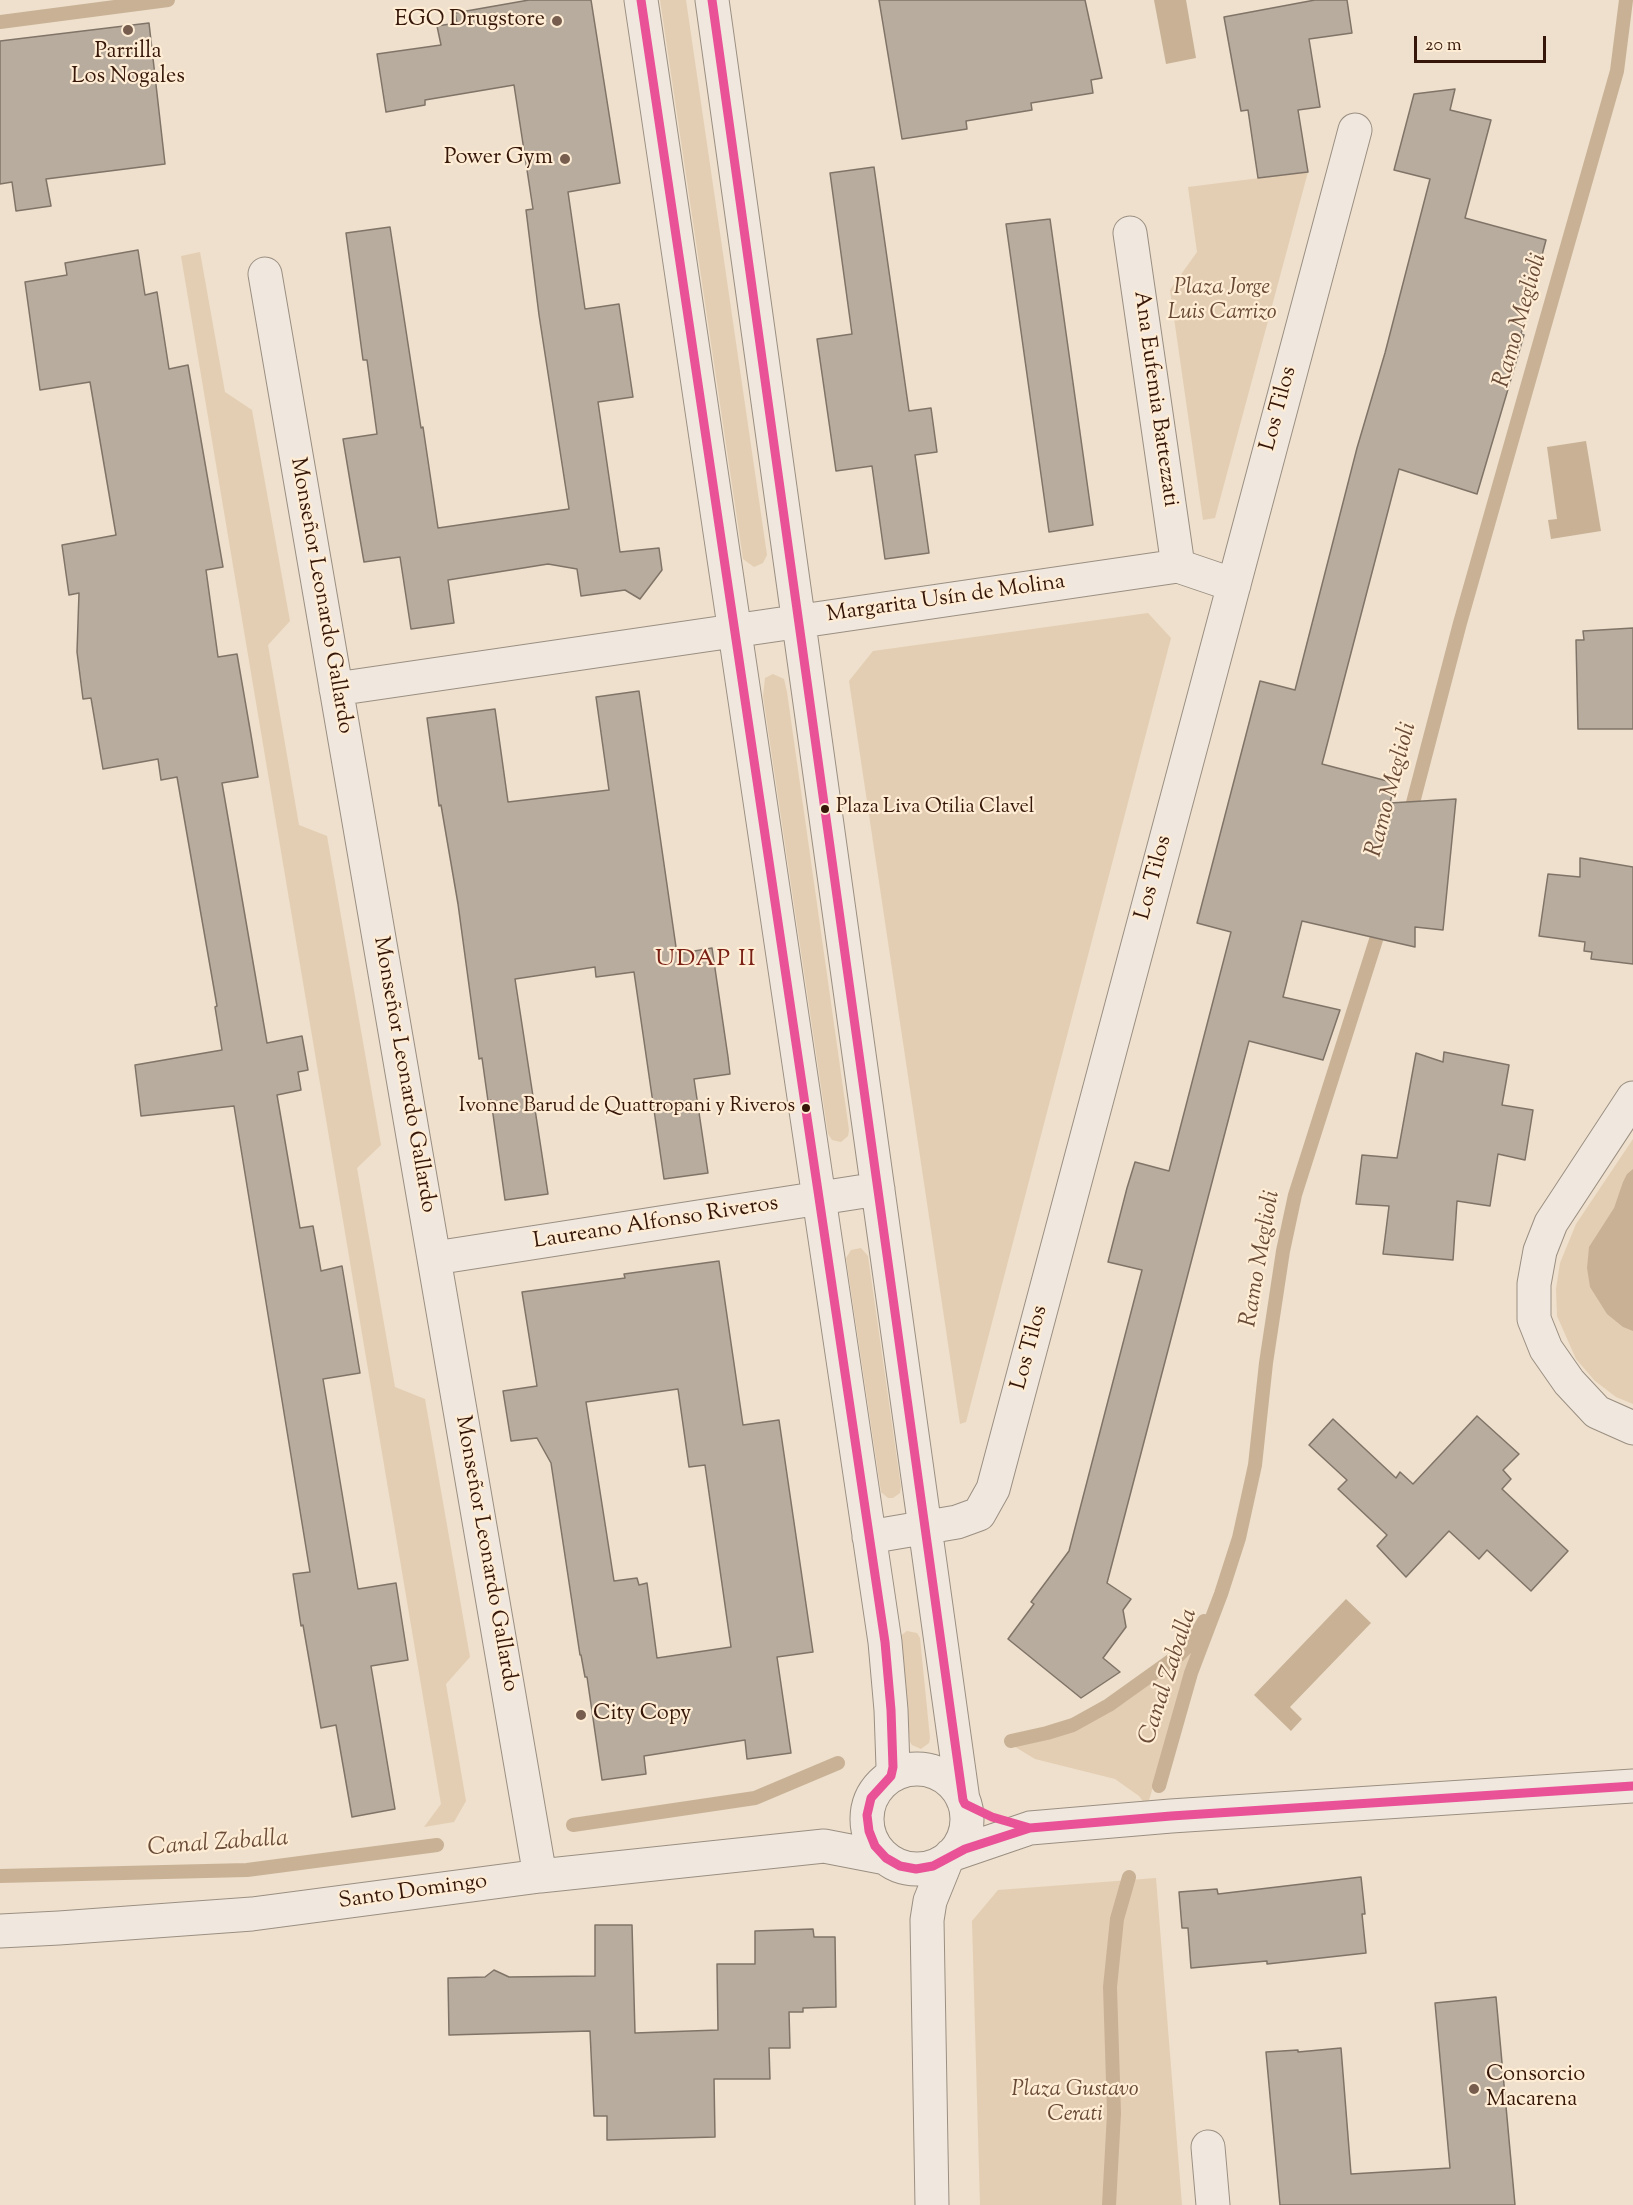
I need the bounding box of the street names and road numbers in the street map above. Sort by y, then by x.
street label: Ana Eufemia Battezzati [1126,289,1182,509]
street label: Los Tilos [1256,364,1304,454]
street label: Monseñor Leonardo Gallardo [283,456,357,736]
street label: Margarita Usín de Molina [825,570,1067,630]
street label: Los Tilos [1131,833,1179,923]
street label: Monseñor Leonardo Gallardo [366,935,440,1215]
street label: Laureano Alfonso Riveros [532,1192,780,1256]
street label: Los Tilos [1007,1303,1055,1393]
street label: Monseñor Leonardo Gallardo [448,1414,522,1694]
street label: Santo Domingo [337,1870,489,1916]

